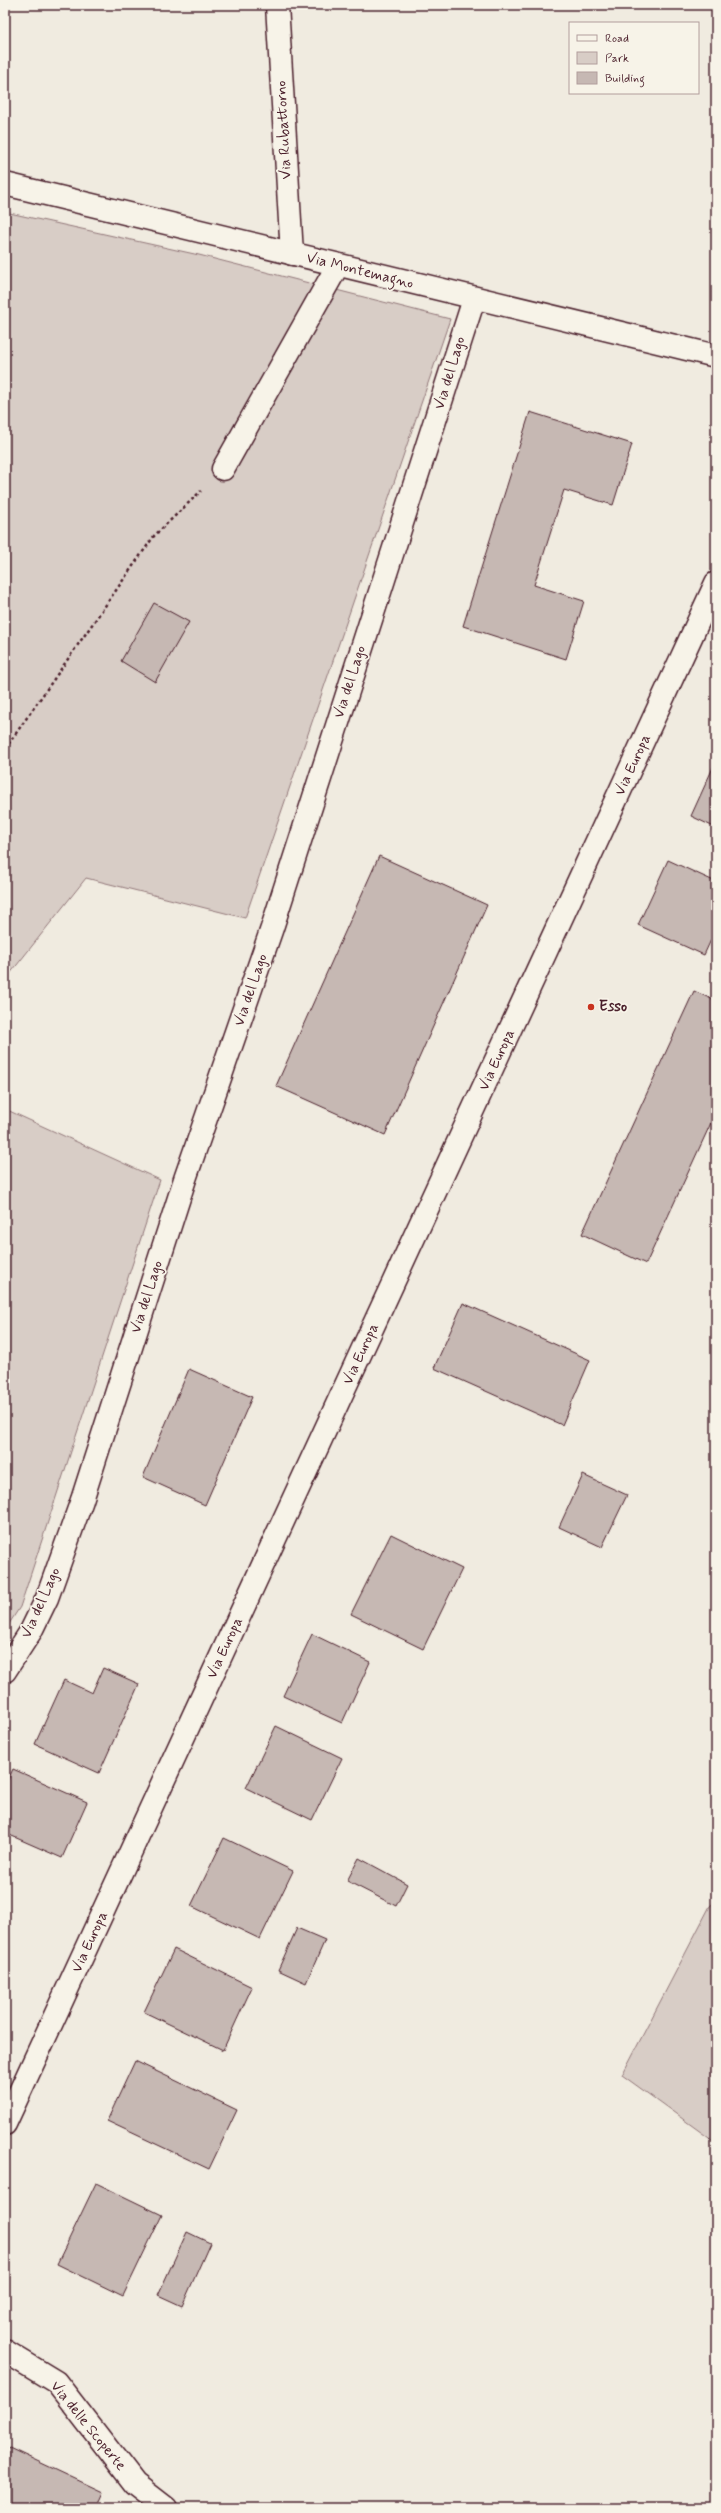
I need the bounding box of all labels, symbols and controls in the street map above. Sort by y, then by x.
legend [569,22,699,94]
text: Road [605,31,629,47]
text: Park [605,51,629,67]
text: Building [605,71,645,88]
street label: Via Rubattorno [271,80,297,180]
street label: Via Montemagno [304,248,416,295]
street label: Via del Lago [429,334,471,412]
street label: Via del Lago [329,643,371,721]
street label: Via Europa [610,731,656,799]
street label: Via del Lago [229,951,273,1029]
place label: Esso [599,997,627,1017]
marker: Esso [586,1002,596,1012]
street label: Via Europa [474,1026,520,1094]
street label: Via del Lago [126,1258,168,1336]
street label: Via Europa [338,1320,384,1388]
street label: Via del Lago [17,1564,65,1642]
street label: Via Europa [202,1614,248,1682]
street label: Via Europa [67,1908,113,1976]
street label: Via delle Scoperte [46,2377,130,2475]

